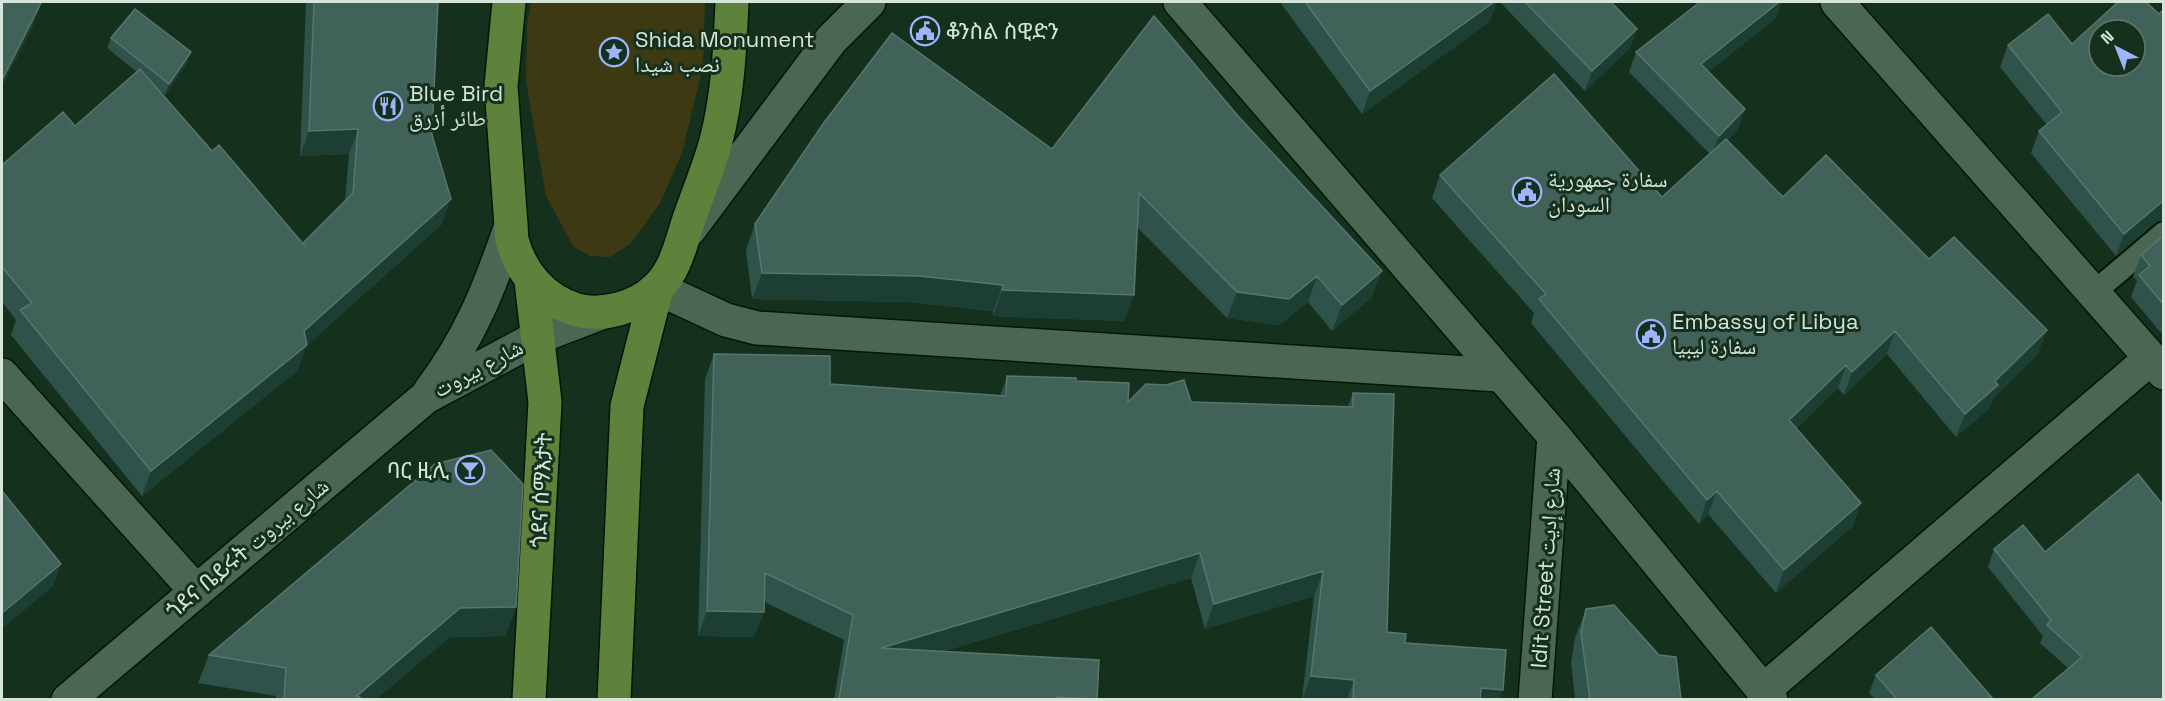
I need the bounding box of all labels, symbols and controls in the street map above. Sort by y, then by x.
public building icon: ቆንስል ስዊድን [909,15,941,47]
place label: ቆንስል ስዊድን [946,17,1059,45]
north arrow [2087,18,2147,78]
place label: Shida Monument نصب شيدا [635,25,814,78]
text: N [2096,26,2118,49]
place icon: Shida Monument نصب شيدا [598,36,630,68]
place label: Blue Bird طائر أزرق [409,79,503,132]
restaurant icon: Blue Bird طائر أزرق [372,90,404,122]
place label: سفارة جمهورية السودان [1548,165,1667,218]
public building icon: سفارة جمهورية السودان [1511,176,1543,208]
place label: Embassy of Libya سفارة ليبيا [1672,307,1859,360]
public building icon: Embassy of Libya سفارة ليبيا [1635,318,1667,350]
street label: شارع بيروت [428,333,528,403]
street label: ጎደና ሰማእታት [524,432,558,548]
bar icon: ባር ዚሊ [454,454,486,486]
place label: ባር ዚሊ [387,456,449,484]
street label: Idit Street شارع إديت [1524,467,1567,669]
street label: ጎደና ቤይሩት شارع بيروت [160,472,334,624]

